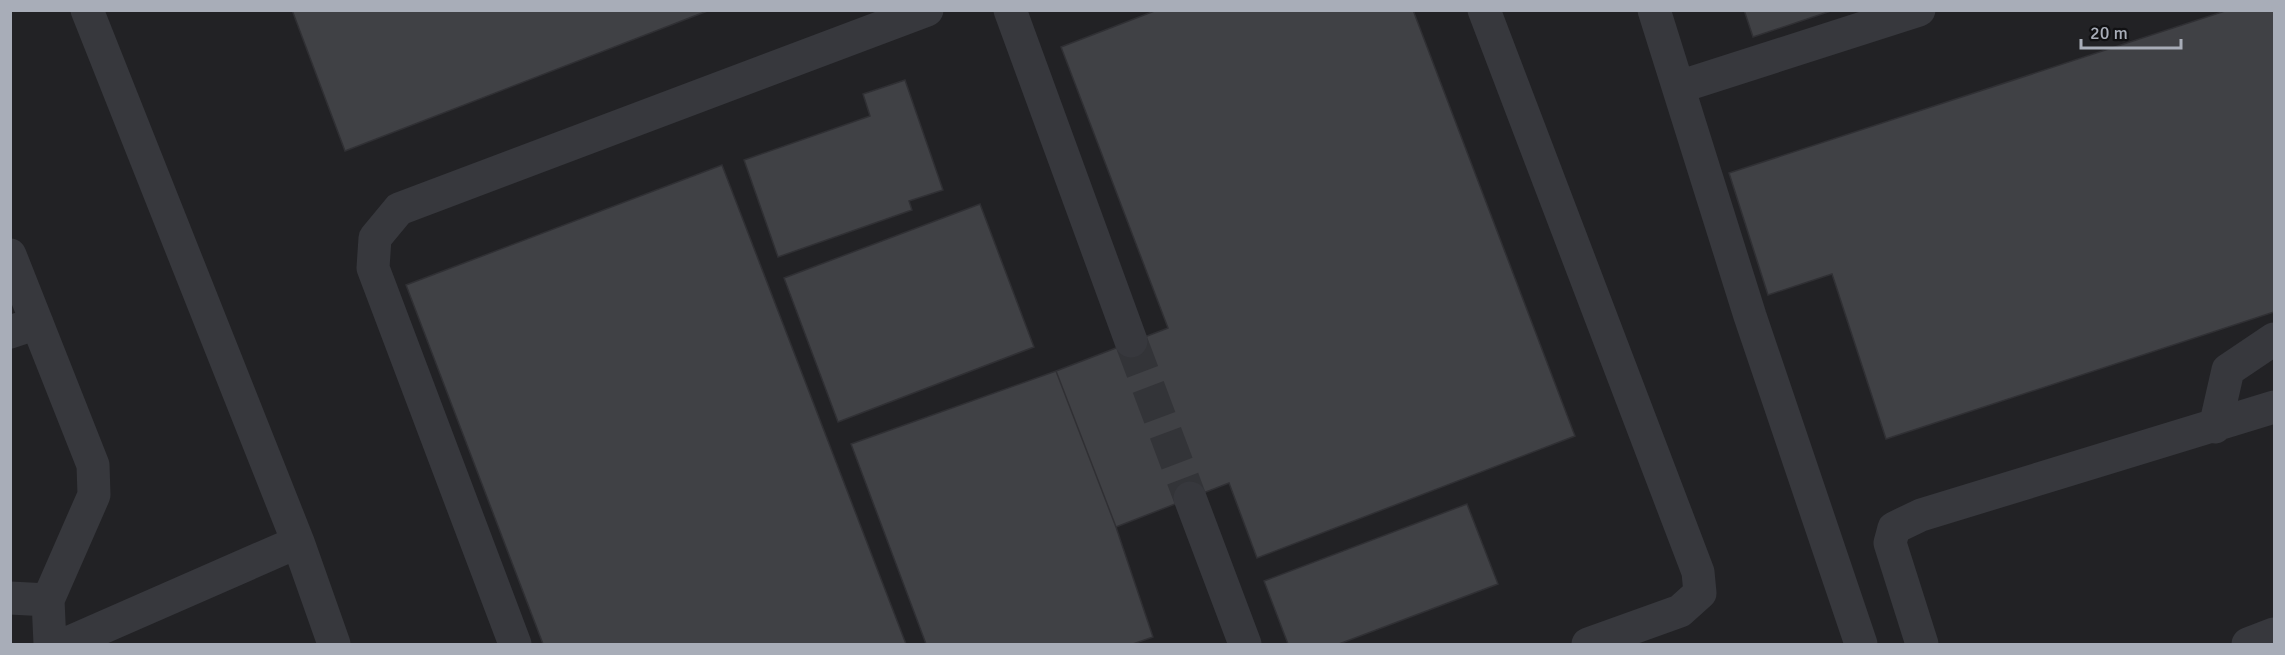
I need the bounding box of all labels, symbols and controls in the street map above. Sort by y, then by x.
scale bar [2081,12,2182,50]
text: 20 m [2090,22,2128,44]

